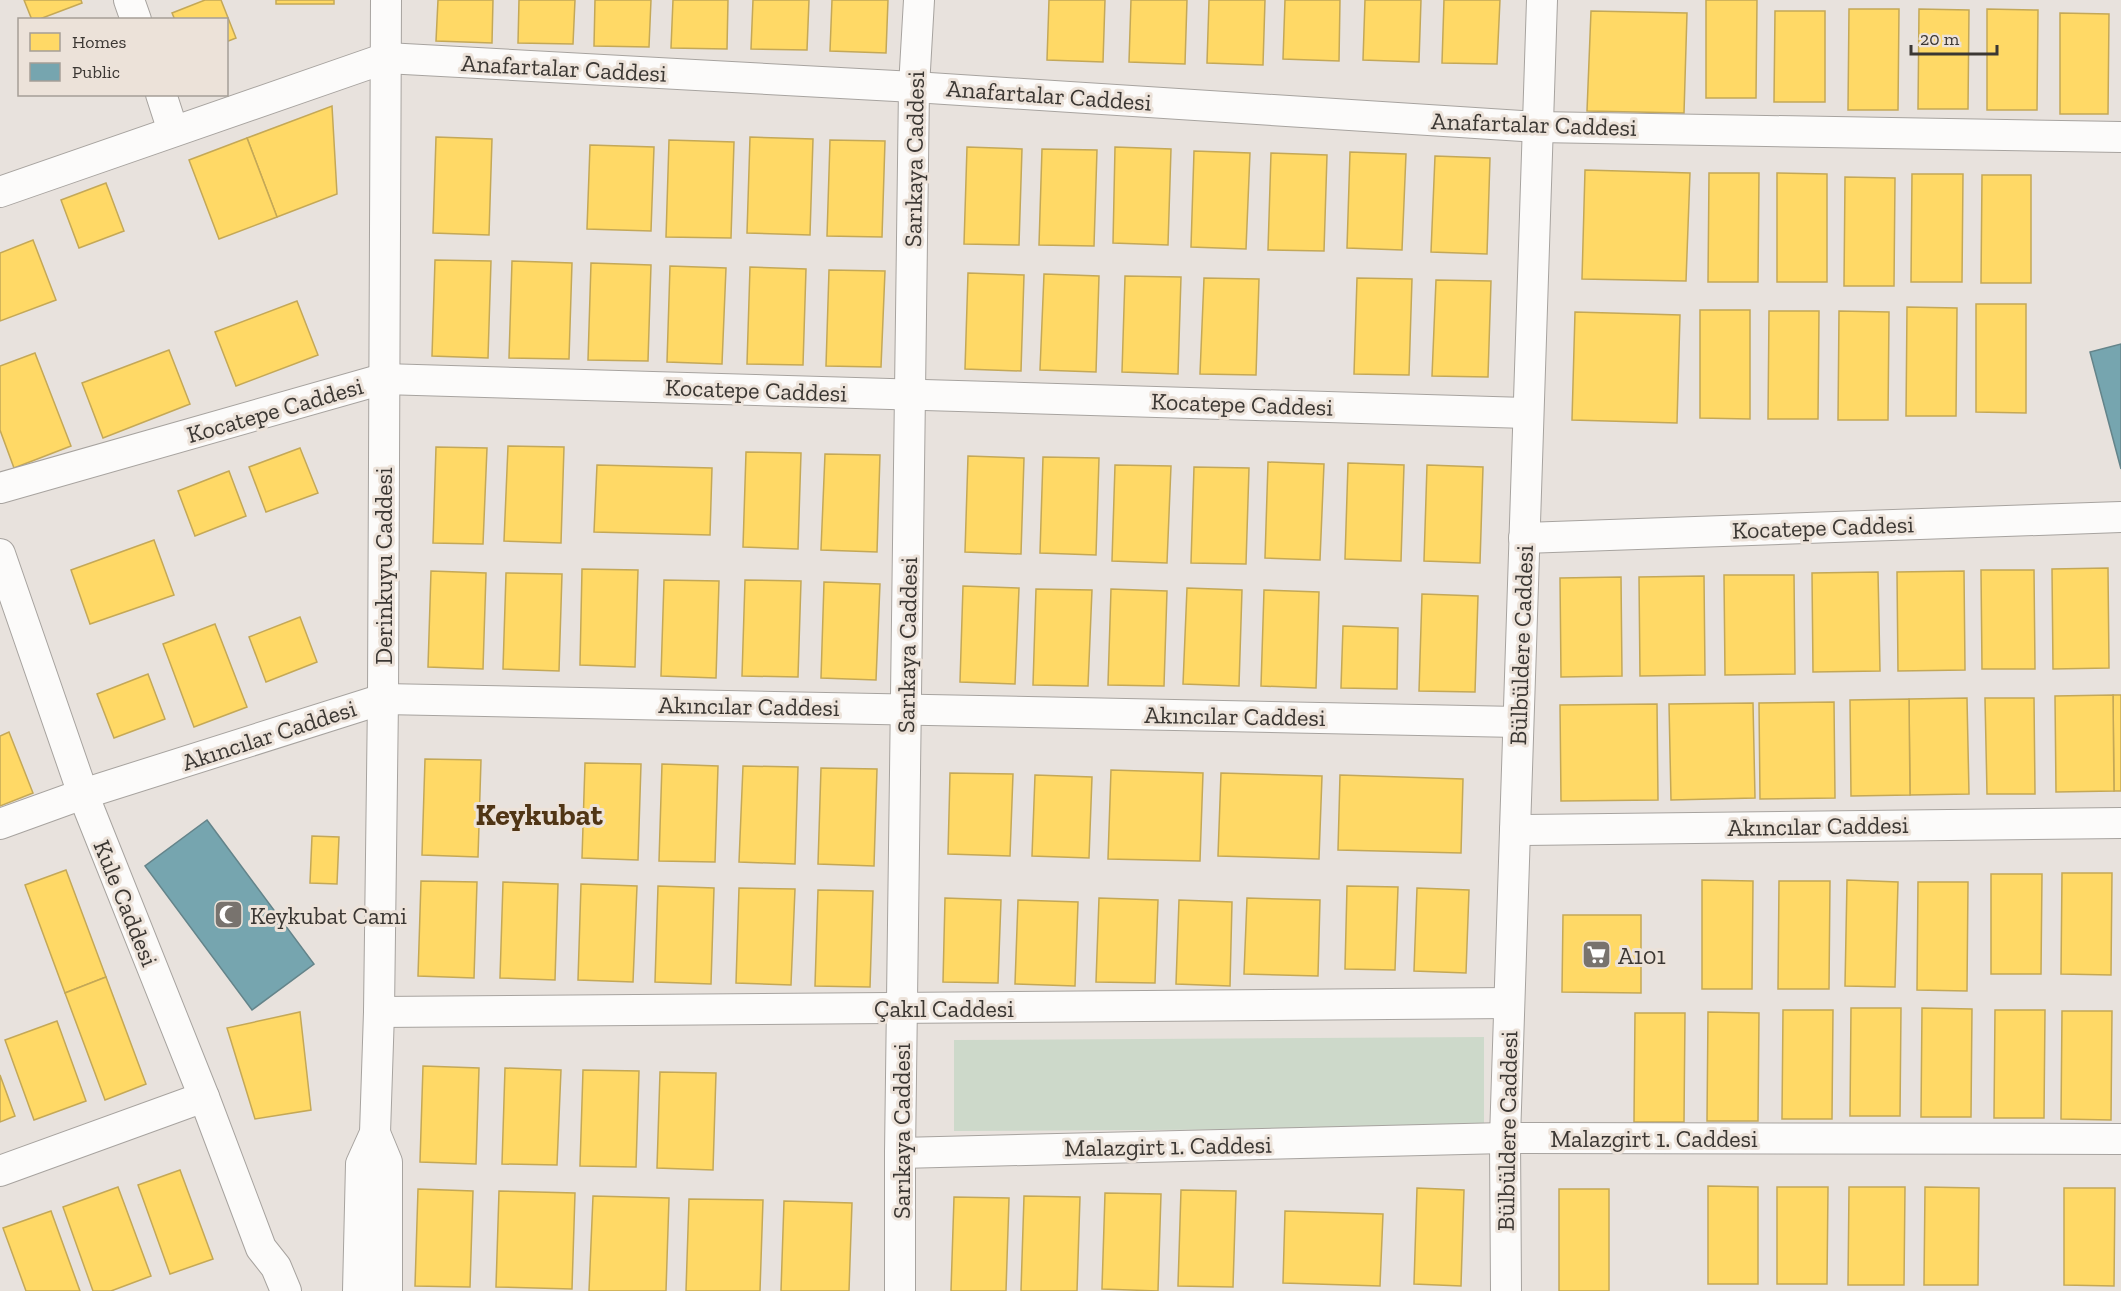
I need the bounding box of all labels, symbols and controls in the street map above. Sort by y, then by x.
legend [18,18,228,96]
scale bar [1911,18,1996,56]
text: 20 m [1920,28,1960,50]
text: Homes [72,31,126,53]
street label: Anafartalar Caddesi [460,48,668,88]
text: Public [72,61,120,83]
street label: Sarıkaya Caddesi [898,70,930,247]
street label: Anafartalar Caddesi [945,73,1153,117]
street label: Anafartalar Caddesi [1431,106,1638,142]
street label: Kocatepe Caddesi [184,371,367,449]
street label: Kocatepe Caddesi [665,372,848,408]
street label: Kocatepe Caddesi [1151,386,1334,422]
street label: Derinkuyu Caddesi [369,467,398,665]
street label: Kocatepe Caddesi [1732,509,1915,545]
street label: Bülbüldere Caddesi [1503,544,1539,746]
street label: Sarıkaya Caddesi [891,556,923,733]
street label: Akıncılar Caddesi [658,690,840,722]
street label: Akıncılar Caddesi [178,693,360,777]
street label: Akıncılar Caddesi [1144,700,1326,732]
district label: Keykubat [475,797,604,833]
street label: Akıncılar Caddesi [1727,810,1909,842]
street label: Kule Caddesi [88,836,165,971]
mosque icon: Keykubat Cami [213,899,245,931]
place label: Keykubat Cami [250,901,407,930]
supermarket icon: A101 [1581,939,1613,971]
place label: A101 [1618,941,1666,970]
street label: Çakıl Caddesi [874,994,1014,1023]
street label: Bülbüldere Caddesi [1491,1030,1523,1231]
street label: Sarıkaya Caddesi [887,1043,916,1219]
street label: Malazgirt 1. Caddesi [1550,1124,1758,1153]
street label: Malazgirt 1. Caddesi [1064,1130,1272,1162]

